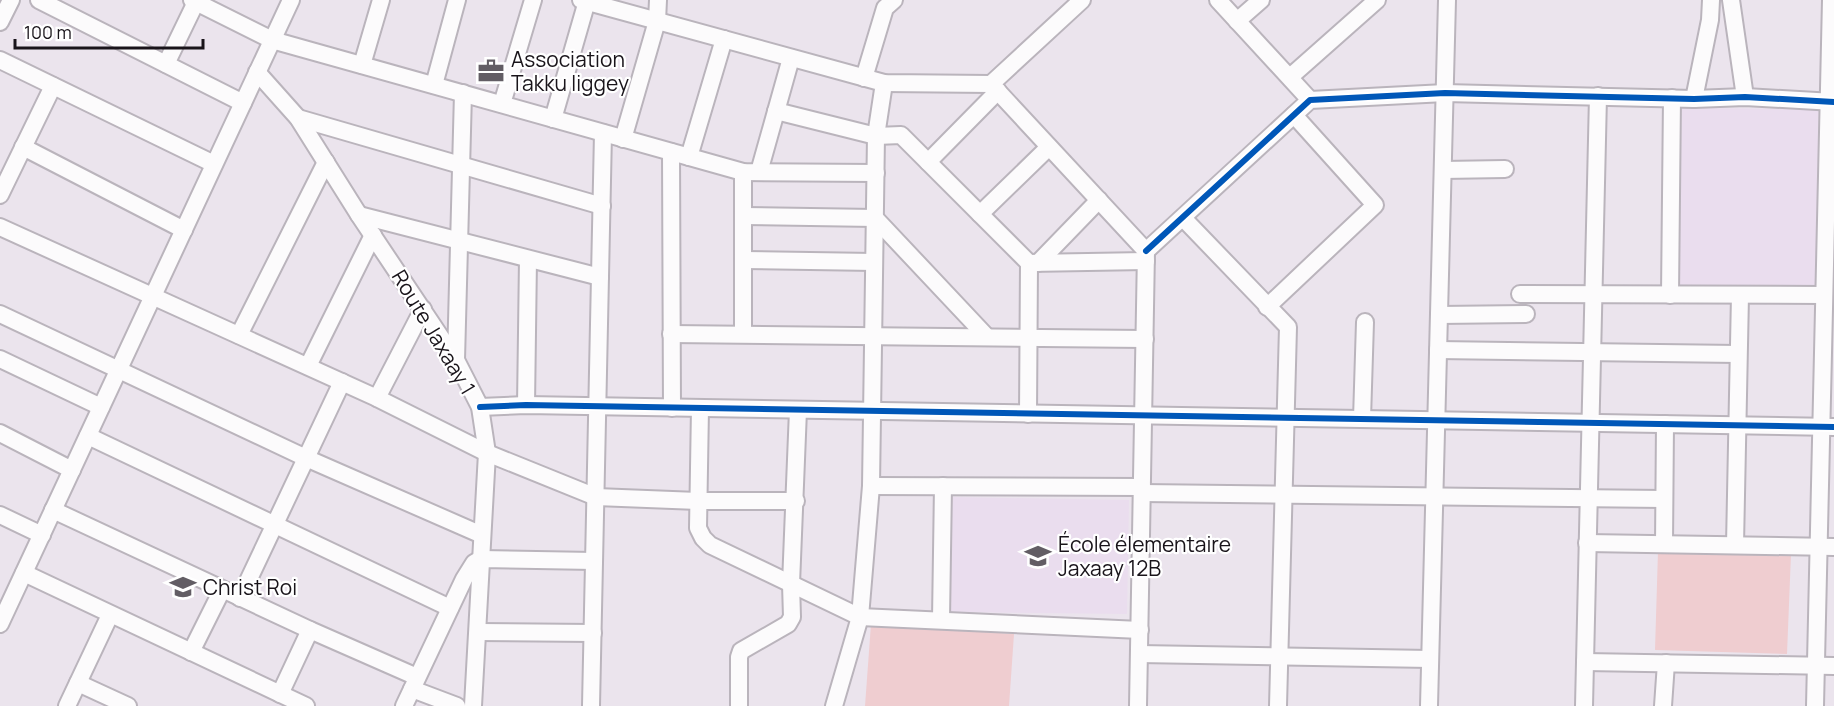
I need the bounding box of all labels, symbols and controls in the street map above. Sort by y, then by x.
scale bar [15,12,202,50]
text: 100 m [24,20,72,44]
place label: Association Takku liggey [511,45,629,97]
office icon: Association Takku liggey [476,56,506,86]
street label: Route Jaxaay 1 [386,264,482,400]
place label: École élementaire Jaxaay 12B [1058,530,1231,582]
school or university icon: École élementaire Jaxaay 12B [1023,541,1053,571]
school or university icon: Christ Roi [168,572,198,602]
place label: Christ Roi [203,573,297,601]

